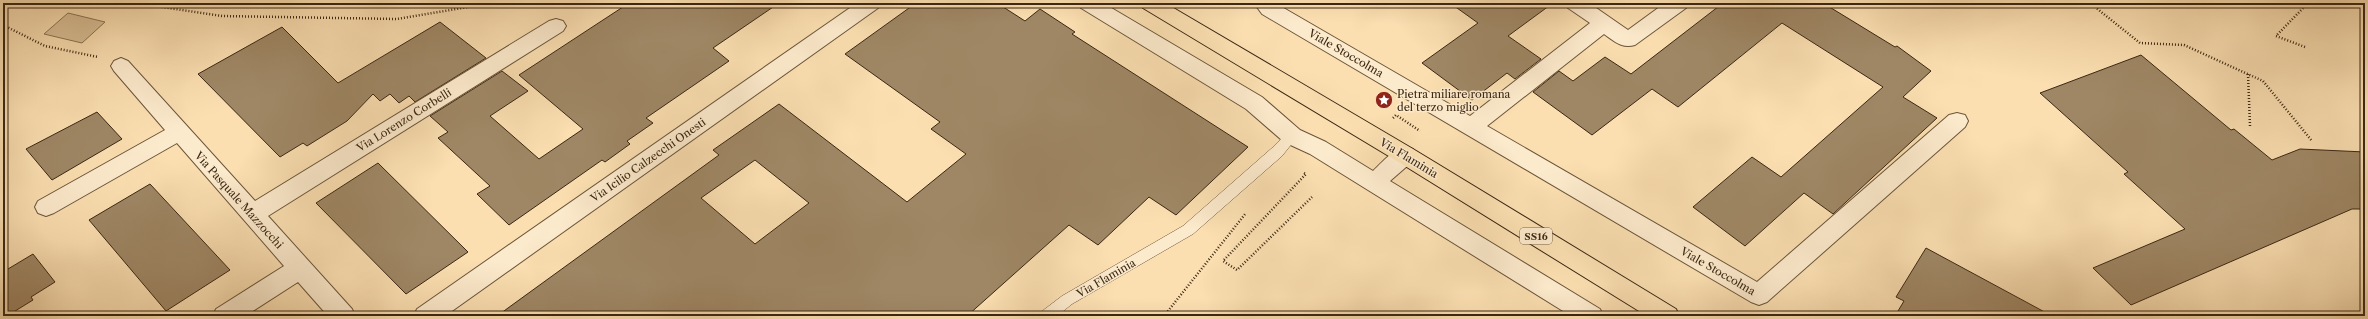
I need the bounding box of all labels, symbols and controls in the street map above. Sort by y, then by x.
street label: Viale Stoccolma [1305,25,1386,80]
street label: Via Lorenzo Corbelli [353,85,455,155]
place label: Pietra miliare romana del terzo miglio [1397,87,1511,114]
place icon: Pietra miliare romana del terzo miglio [1374,90,1394,110]
street label: Via Icilio Calzecchi Onesti [587,114,709,206]
street label: Via Flaminia [1376,135,1441,181]
street label: Via Pasquale Mazzocchi [191,148,287,252]
road number: SS16 [1520,228,1552,244]
street label: Viale Stoccolma [1677,243,1758,298]
street label: Via Flaminia [1073,255,1138,301]

